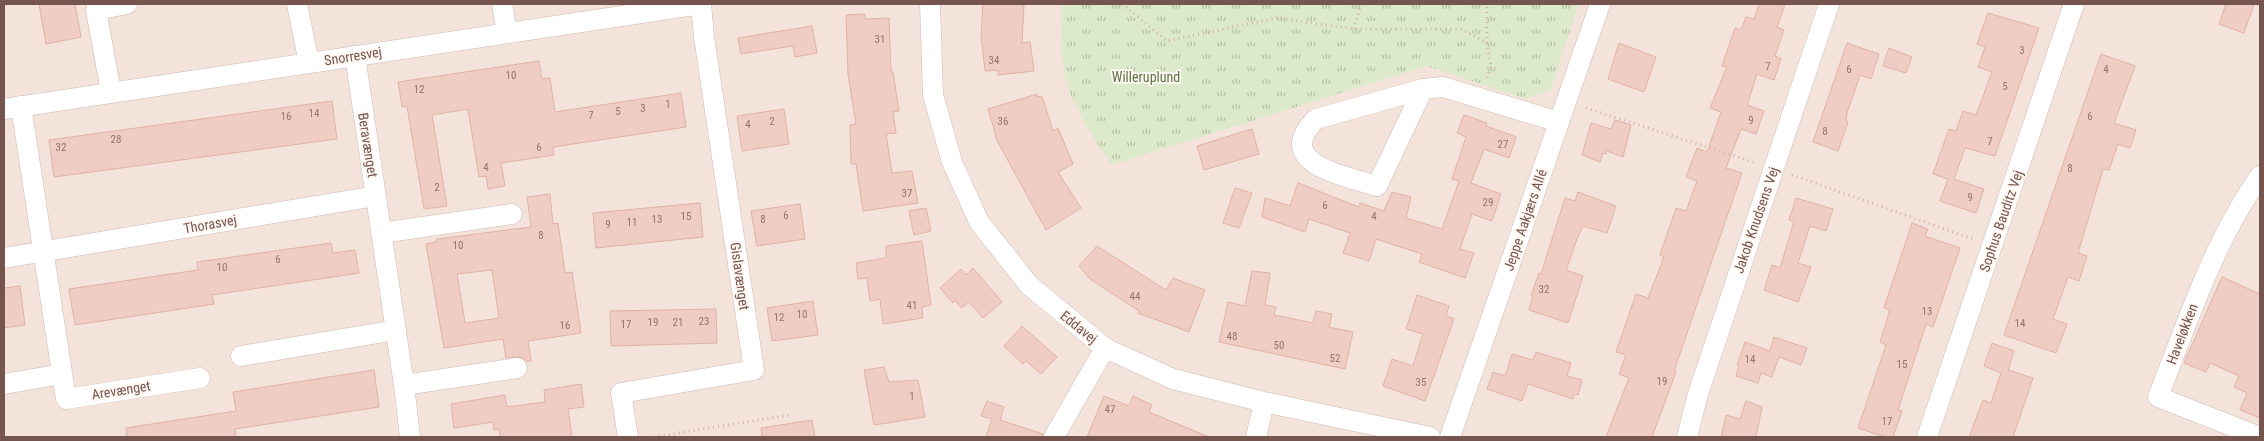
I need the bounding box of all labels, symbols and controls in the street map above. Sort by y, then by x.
house number: 31 [875,33,885,46]
street label: Snorresvej [323,44,383,68]
house number: 3 [2019,44,2025,57]
house number: 34 [989,54,1000,67]
house number: 7 [1765,60,1771,73]
house number: 6 [1846,63,1852,76]
house number: 4 [2103,63,2109,76]
house number: 10 [506,69,516,82]
park label: Willeruplund [1112,69,1180,85]
house number: 5 [2002,80,2008,93]
house number: 12 [414,83,424,96]
house number: 1 [665,98,671,111]
house number: 3 [640,102,646,115]
house number: 5 [615,105,621,118]
house number: 14 [309,107,320,120]
house number: 7 [588,109,594,122]
house number: 16 [281,110,291,123]
house number: 6 [2087,110,2093,123]
street label: Beravænget [355,111,381,179]
house number: 9 [1748,114,1754,127]
house number: 2 [769,115,775,128]
house number: 36 [998,115,1008,128]
house number: 4 [745,118,751,131]
house number: 8 [1822,125,1828,138]
house number: 28 [111,133,121,146]
house number: 7 [1987,135,1993,148]
house number: 27 [1498,138,1508,151]
house number: 32 [56,141,66,154]
house number: 6 [536,141,542,154]
house number: 4 [483,161,489,174]
house number: 8 [2067,162,2073,175]
street label: Jakob Knudsens Vej [1730,165,1782,275]
street label: Jeppe Aakjærs Allé [1500,167,1550,273]
street label: Sophus Bauditz Vej [1976,168,2026,274]
house number: 2 [434,181,440,194]
house number: 37 [902,187,912,200]
house number: 9 [1967,191,1973,204]
house number: 29 [1483,196,1493,209]
house number: 6 [1322,199,1328,212]
house number: 6 [783,209,789,222]
house number: 15 [681,210,691,223]
house number: 4 [1371,210,1377,223]
street label: Thorasvej [182,211,238,237]
house number: 13 [652,213,662,226]
house number: 8 [760,213,766,226]
house number: 11 [627,216,637,229]
house number: 9 [605,218,611,231]
house number: 8 [538,229,544,242]
house number: 10 [453,239,463,252]
street label: Gislavænget [727,241,753,311]
house number: 6 [275,253,281,266]
house number: 10 [217,261,227,274]
house number: 32 [1539,283,1549,296]
house number: 44 [1130,290,1141,303]
house number: 41 [907,299,917,312]
street label: Haveløkken [2163,301,2201,367]
house number: 13 [1922,305,1932,318]
street label: Eddavej [1057,307,1101,347]
house number: 10 [797,308,807,321]
house number: 12 [774,311,784,324]
house number: 23 [699,315,709,328]
house number: 19 [648,316,658,329]
house number: 21 [673,316,683,329]
house number: 14 [2015,317,2026,330]
house number: 17 [621,318,631,331]
house number: 16 [560,319,570,332]
house number: 48 [1227,330,1237,343]
house number: 50 [1274,339,1284,352]
house number: 52 [1330,352,1340,365]
house number: 14 [1745,353,1756,366]
house number: 15 [1897,358,1907,371]
house number: 19 [1657,375,1667,388]
house number: 35 [1416,376,1426,389]
street label: Arevænget [90,377,152,403]
house number: 1 [909,390,915,403]
house number: 47 [1105,403,1115,416]
house number: 17 [1882,415,1892,428]

